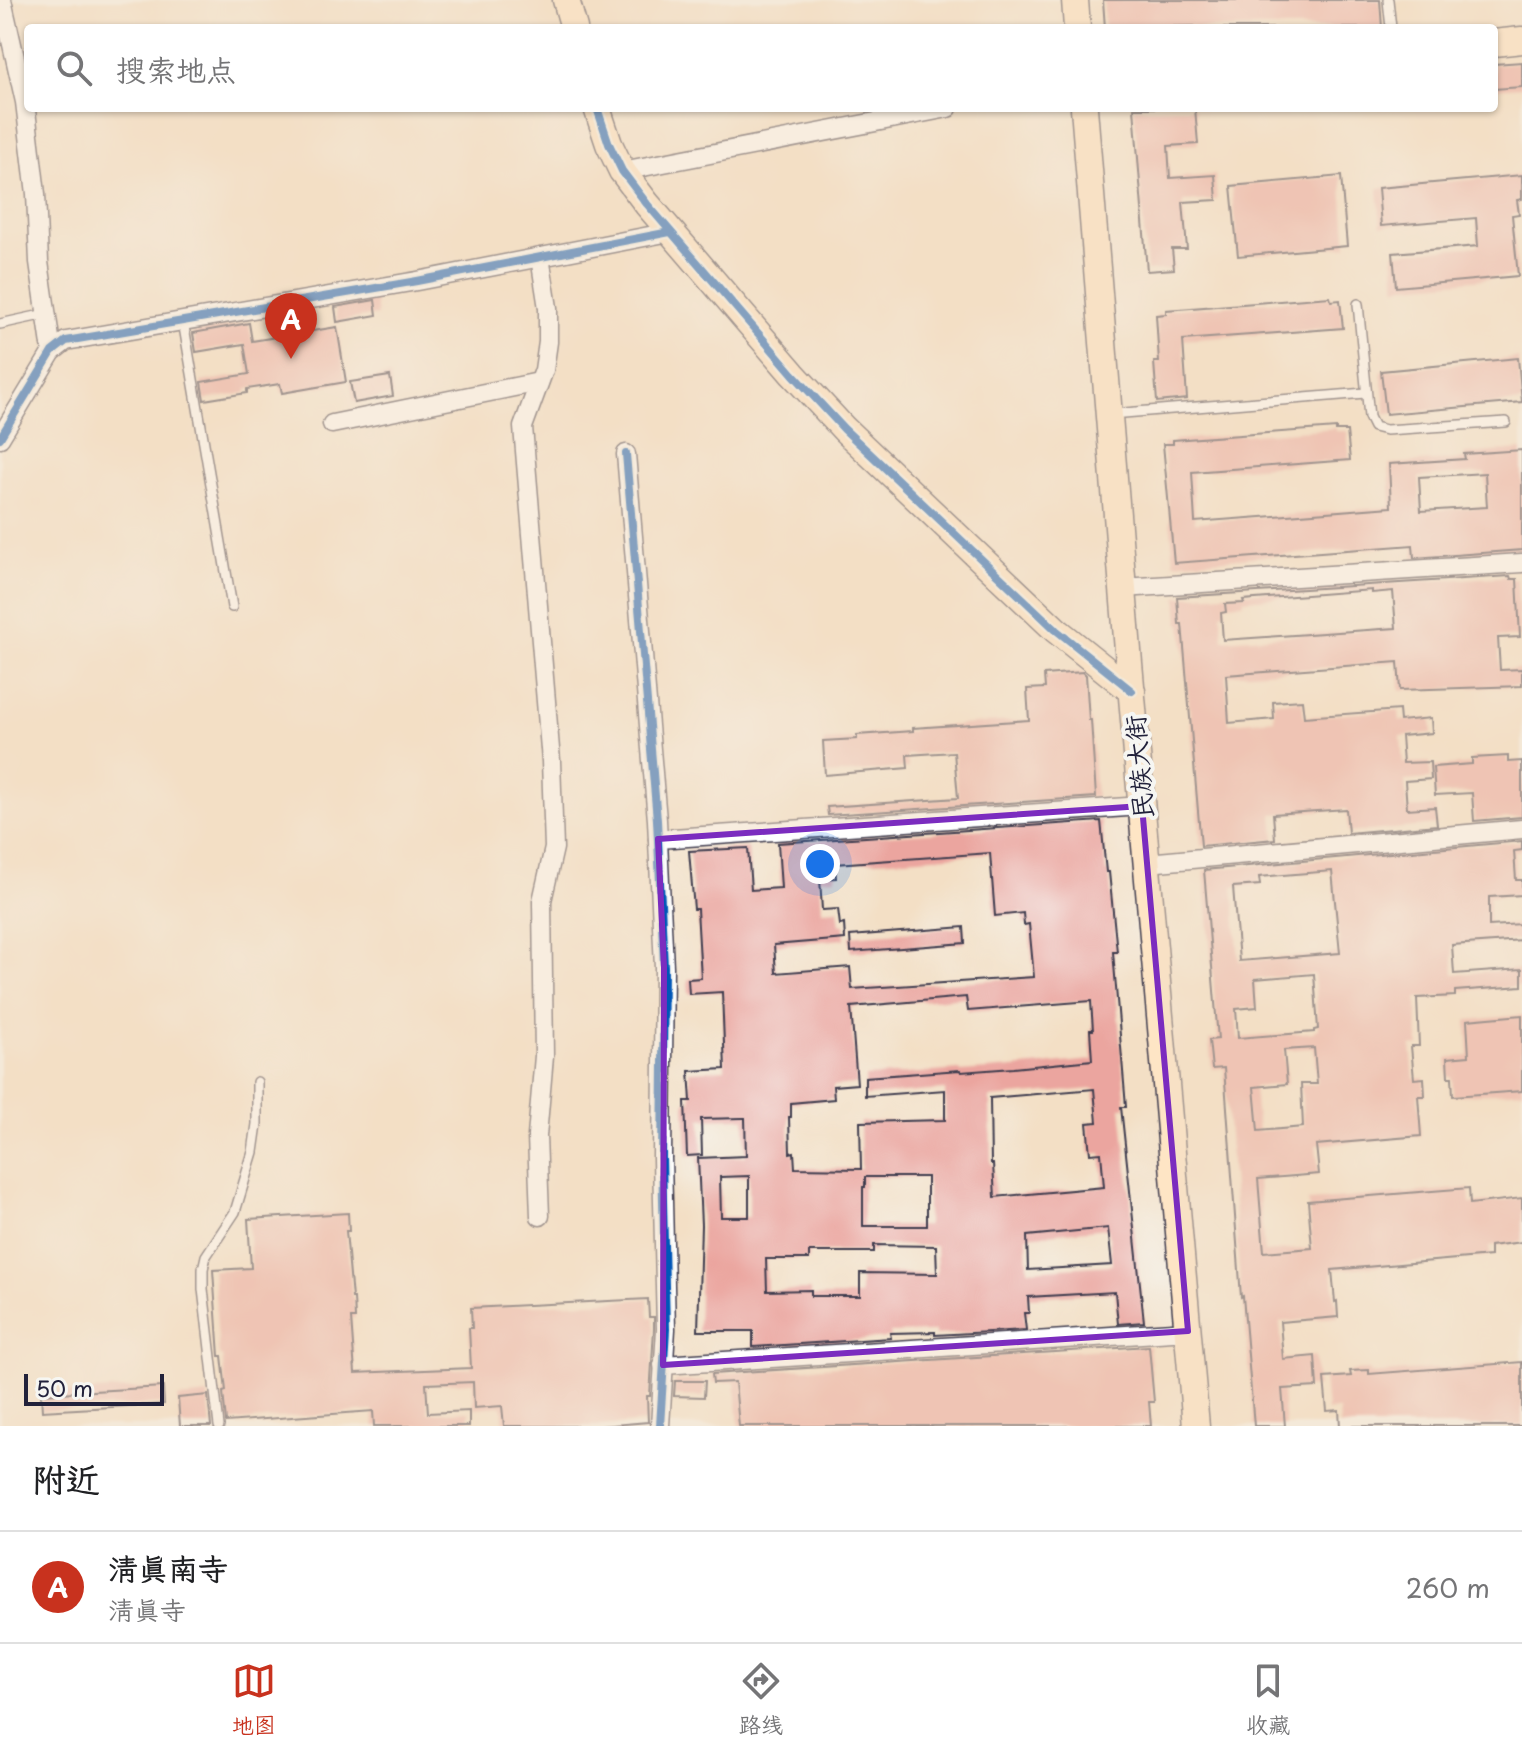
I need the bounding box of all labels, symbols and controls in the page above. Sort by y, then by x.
search box [24,24,1498,112]
icon: search [52,46,96,90]
text: 搜索地点 [116,46,236,91]
pin: A [265,293,317,359]
street label: 民族大街 [1114,713,1162,821]
your location [800,844,840,884]
scale bar [24,1370,164,1406]
text: 50 m [36,1371,93,1404]
text: 附近 [32,1452,100,1504]
text: 清真南寺 [108,1545,228,1590]
text: A [48,1568,68,1607]
text: 260 m [1406,1568,1490,1607]
text: 清真寺 [108,1590,186,1629]
tab: 地图 [232,1659,276,1740]
tab: 路线 [739,1659,783,1740]
tab: 收藏 [1246,1659,1290,1740]

